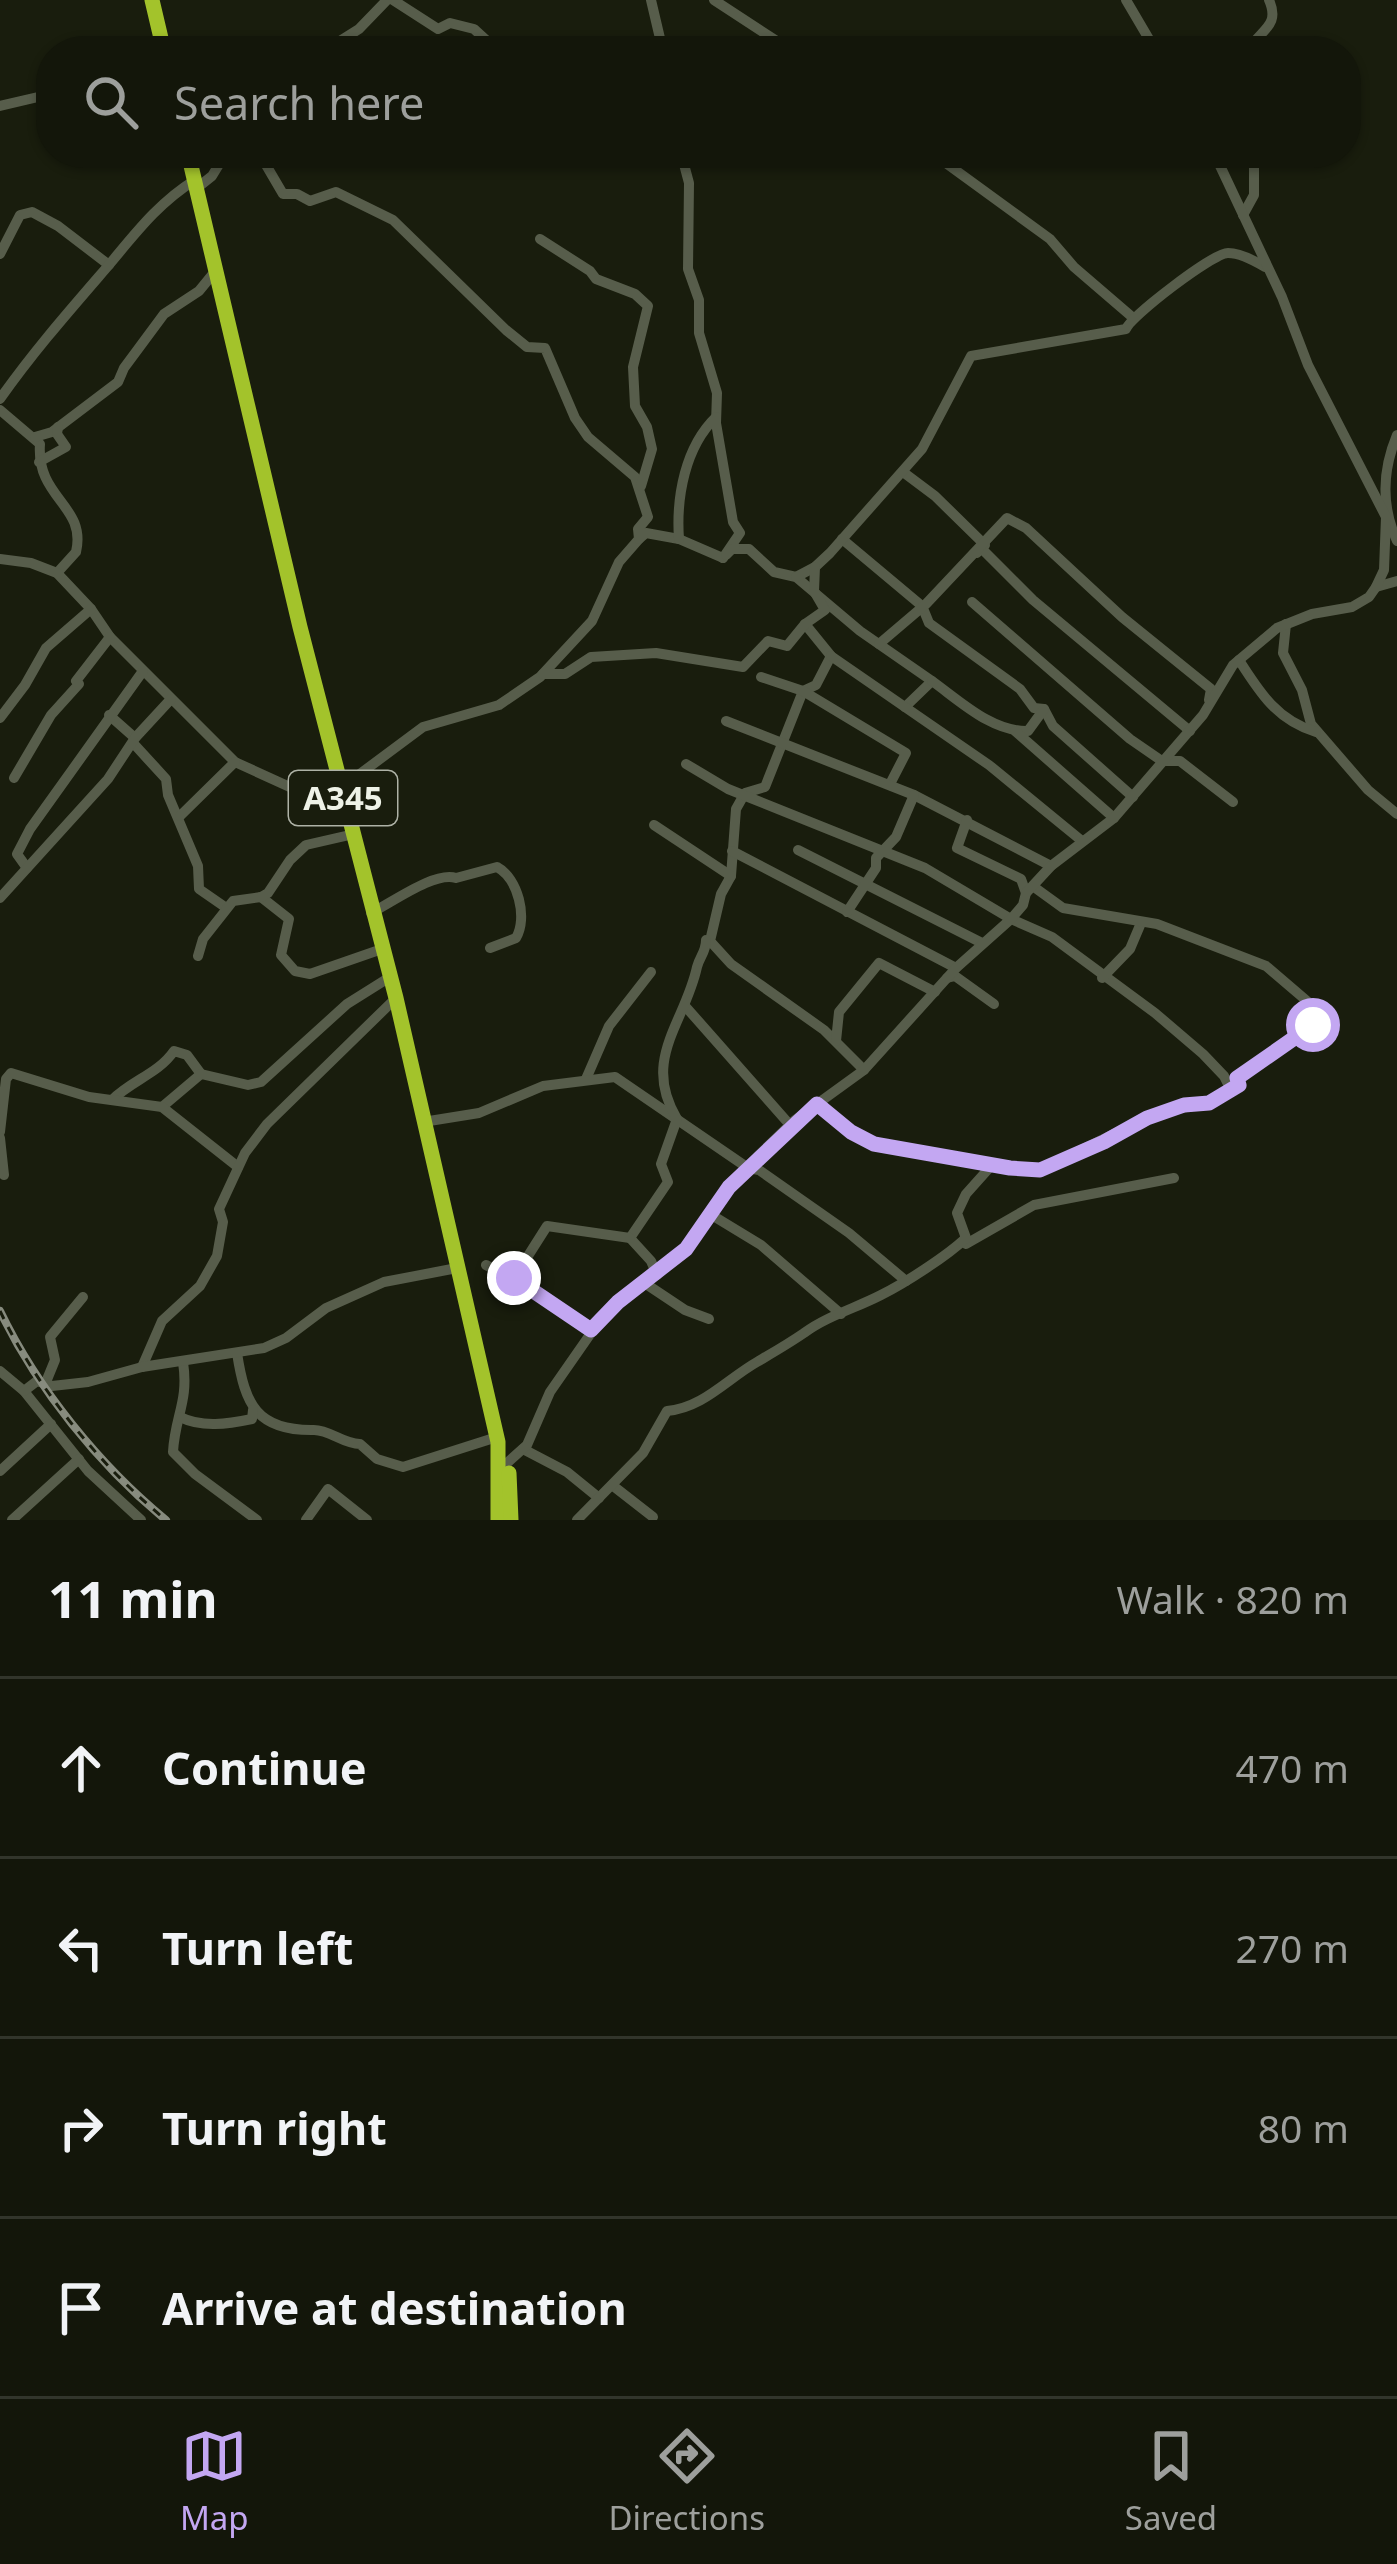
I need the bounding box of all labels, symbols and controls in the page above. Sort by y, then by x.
search box [36,36,1361,168]
icon: search [78,69,144,135]
text: Search here [174,72,424,133]
road number: A345 [289,771,397,825]
route start [1286,998,1340,1052]
route end [487,1251,541,1305]
text: 11 min [48,1563,218,1633]
text: Walk · 820 m [1116,1572,1349,1625]
icon: ahead [48,1735,114,1801]
text: Continue [162,1737,367,1798]
text: 470 m [1235,1741,1349,1794]
icon: left [48,1915,114,1981]
text: Turn left [162,1917,353,1978]
text: 270 m [1235,1921,1349,1974]
icon: right [48,2095,114,2161]
text: Turn right [162,2097,387,2158]
text: 80 m [1258,2101,1349,2154]
icon: arrive [48,2275,114,2341]
text: Arrive at destination [162,2277,627,2338]
tab: Map [180,2423,249,2540]
tab: Directions [608,2423,765,2540]
tab: Saved [1125,2423,1217,2540]

